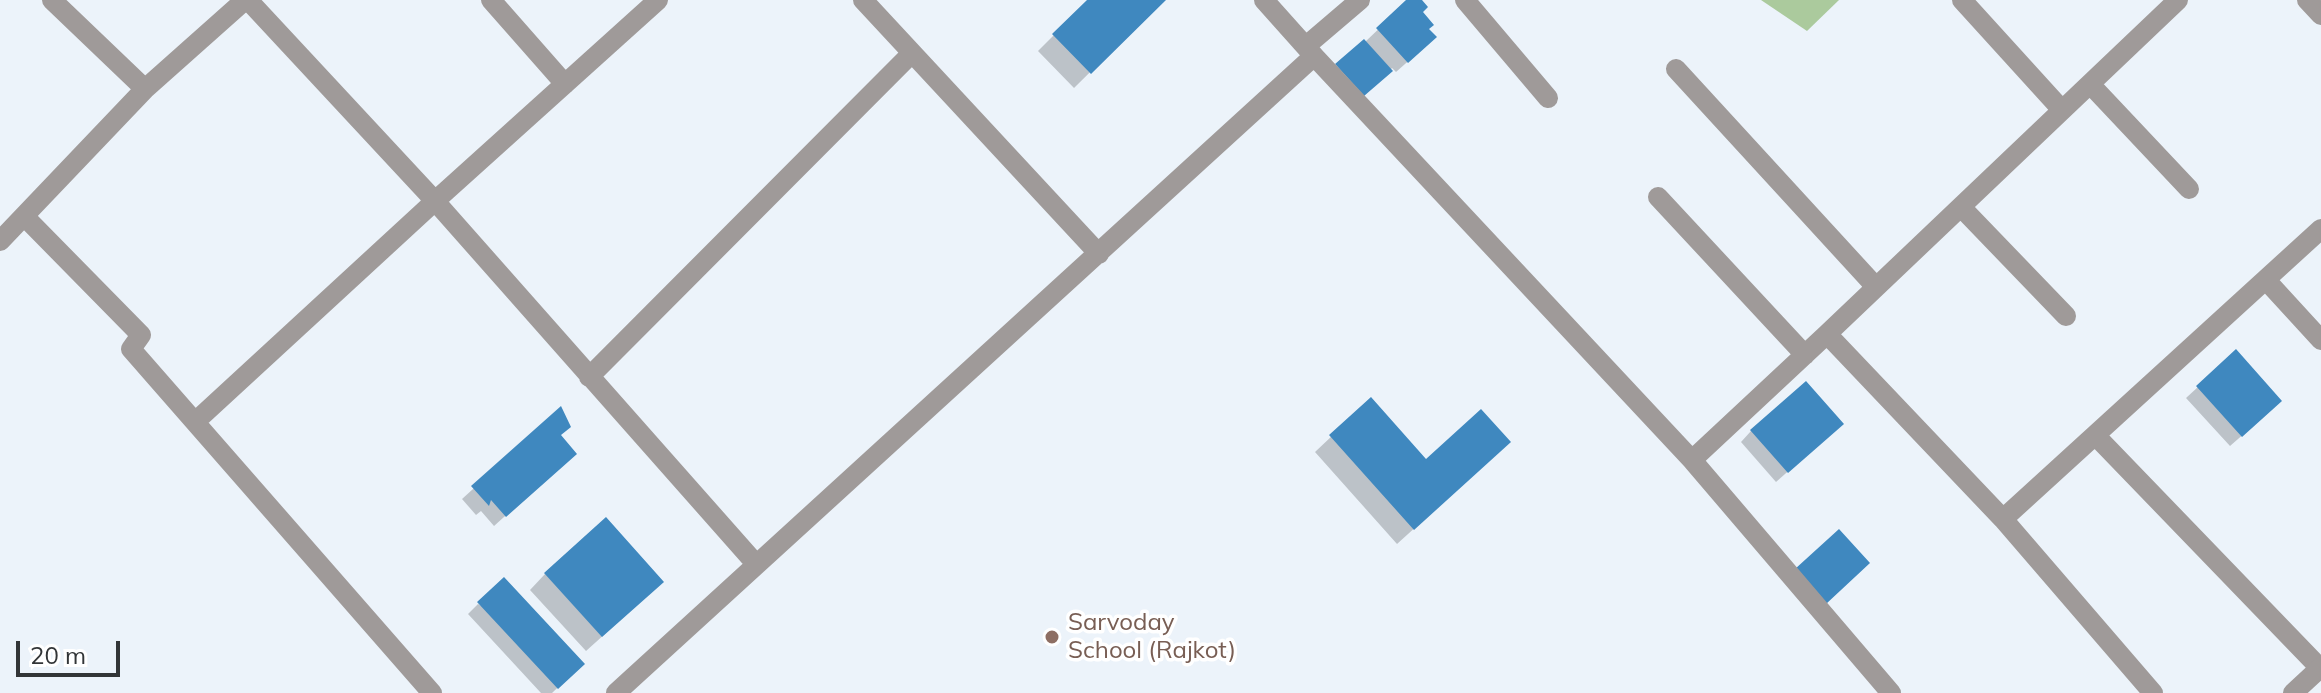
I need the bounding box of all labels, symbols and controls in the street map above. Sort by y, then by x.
place label: Sarvoday School (Rajkot) [1068,609,1236,665]
scale bar [20,625,124,675]
marker: Sarvoday School (Rajkot) [1043,628,1061,646]
text: 20 m [30,640,86,670]

